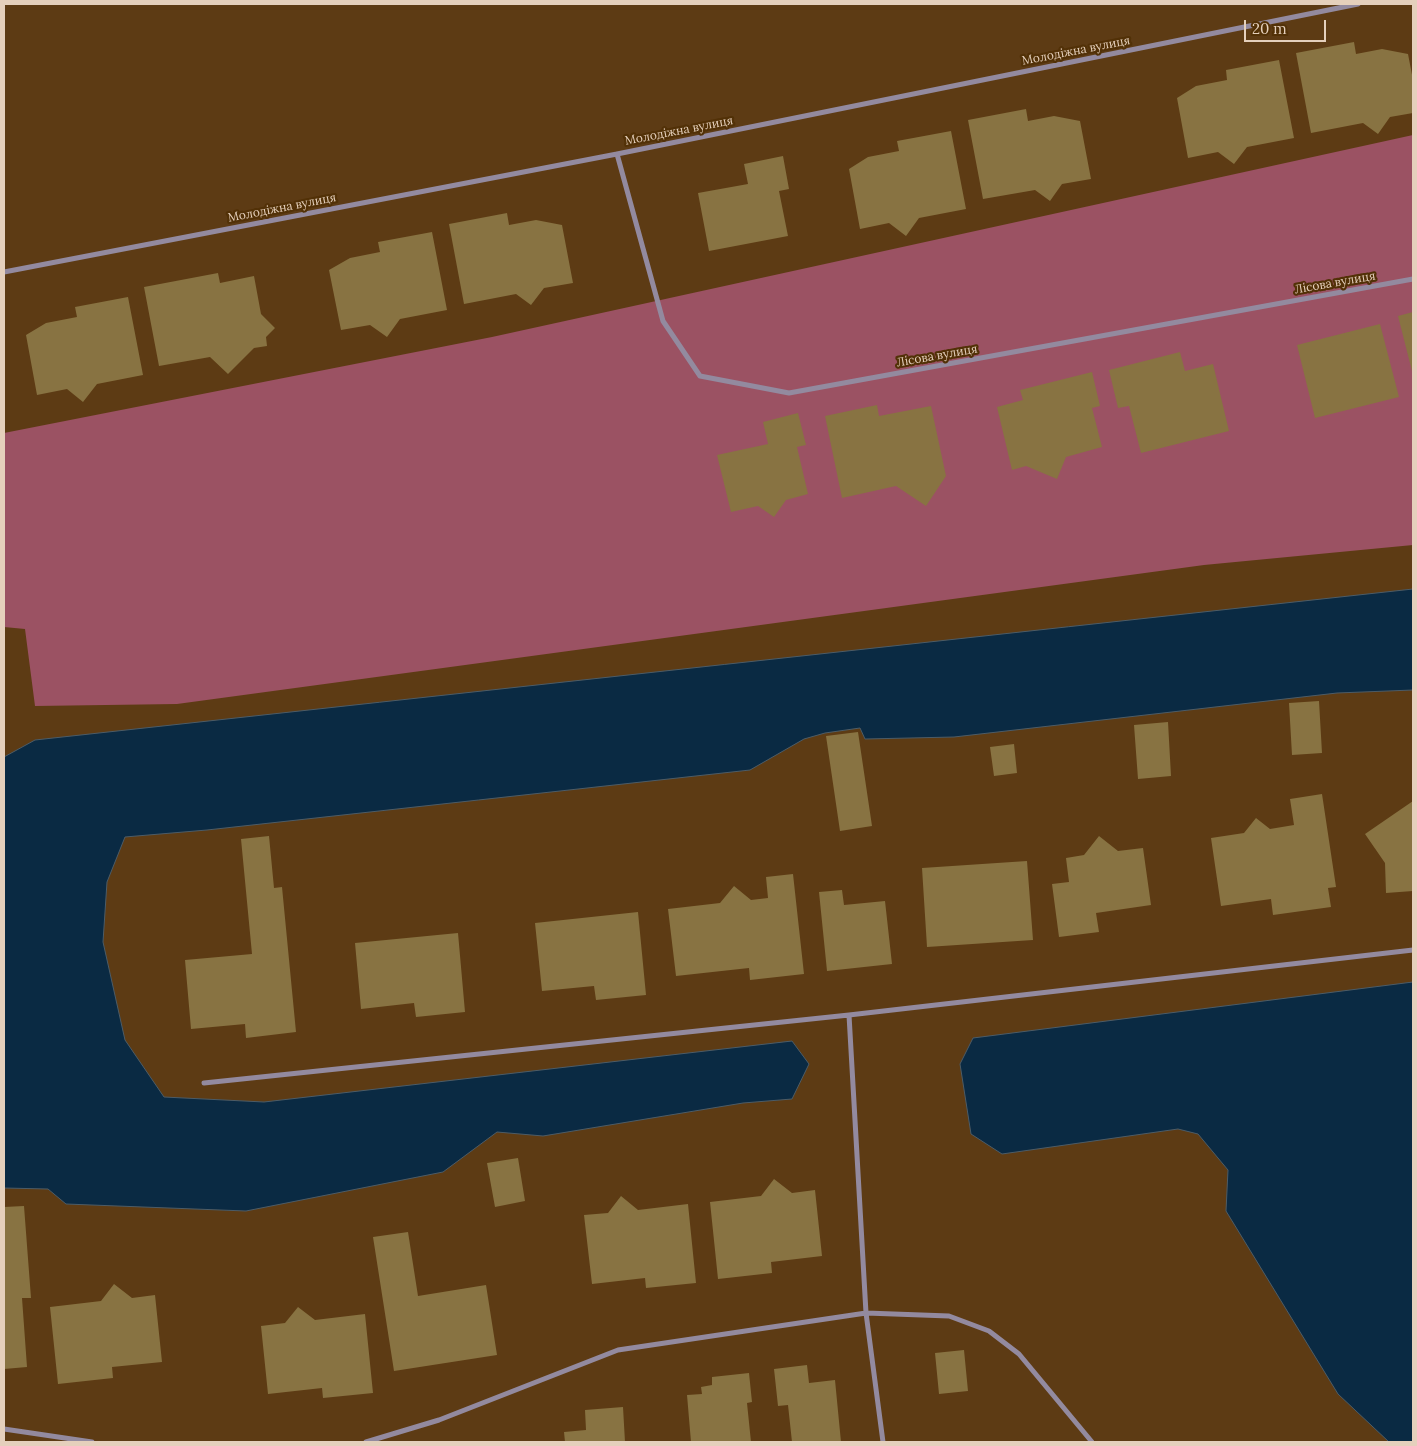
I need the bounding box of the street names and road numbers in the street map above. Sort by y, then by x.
street label: Молодіжна вулиця [1021,33,1131,69]
street label: Молодіжна вулиця [624,113,734,149]
street label: Молодіжна вулиця [227,190,337,226]
street label: Лісова вулиця [1294,269,1376,297]
street label: Лісова вулиця [896,342,978,370]

